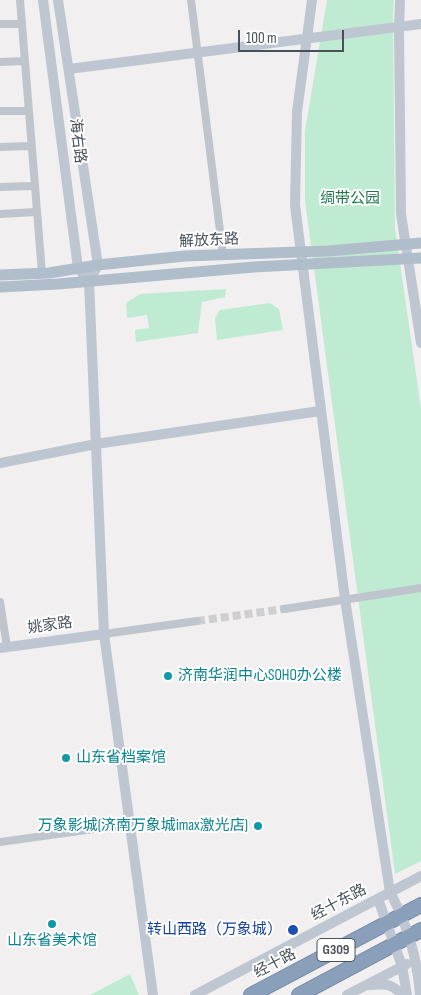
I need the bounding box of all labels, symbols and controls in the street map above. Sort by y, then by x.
scale bar [241,20,347,52]
text: 100 m [246,29,277,48]
street label: 海右路 [65,118,89,164]
park label: 绸带公园 [320,190,380,208]
street label: 解放东路 [179,230,239,252]
street label: 姚家路 [26,614,74,638]
place label: 济南华润中心SOHO办公楼 [178,667,342,685]
marker: 济南华润中心SOHO办公楼 [162,670,174,682]
place label: 山东省档案馆 [76,749,166,767]
marker: 山东省档案馆 [60,752,72,764]
place label: 万象影城(济南万象城imax激光店) [38,817,248,835]
marker: 万象影城(济南万象城imax激光店) [252,820,264,832]
street label: 经十东路 [308,881,370,925]
marker: 山东省美术馆 [46,918,58,930]
place label: 转山西路（万象城） [147,921,282,939]
marker: 转山西路（万象城） [286,923,300,937]
place label: 山东省美术馆 [7,932,97,950]
road number: G309 [317,938,355,962]
street label: 经十路 [251,945,299,983]

